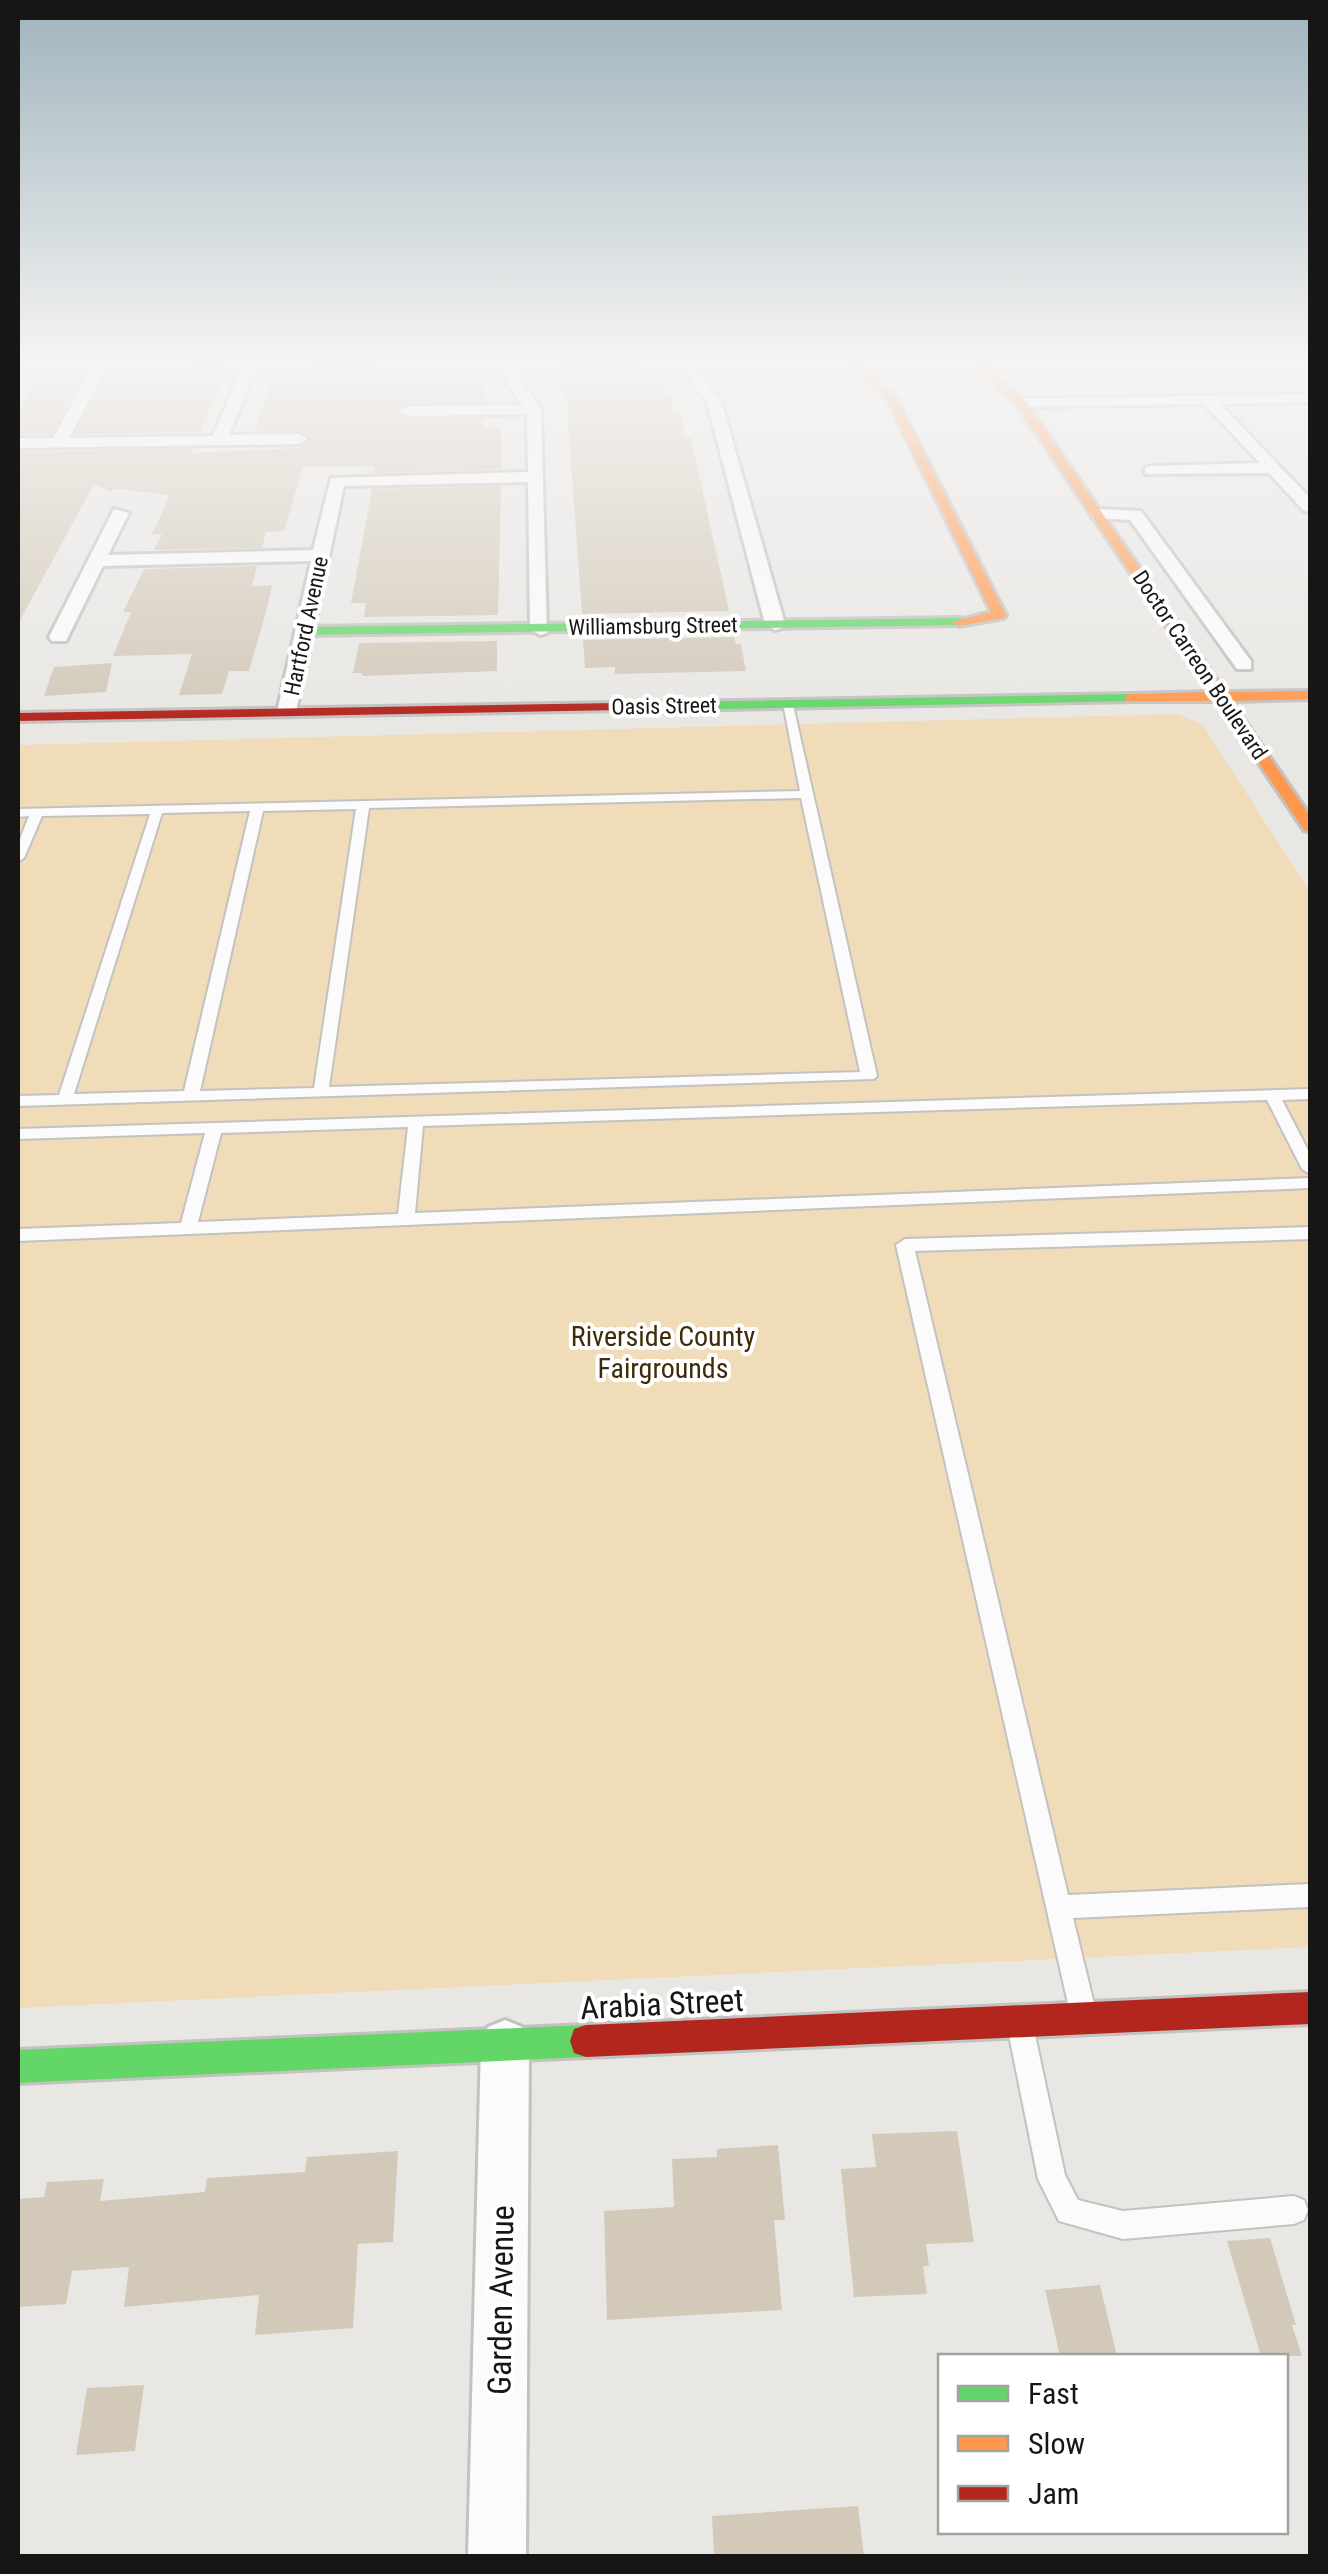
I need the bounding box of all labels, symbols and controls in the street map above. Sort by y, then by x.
street label: Hartford Avenue [279,554,333,698]
street label: Doctor Carreon Boulevard [1128,566,1272,764]
street label: Williamsburg Street [568,612,738,640]
street label: Oasis Street [611,693,717,719]
park label: Riverside County Fairgrounds [571,1320,756,1385]
street label: Arabia Street [579,1981,745,2027]
street label: Garden Avenue [480,2205,522,2395]
legend [938,2354,1288,2534]
text: Fast [1028,2376,1079,2411]
text: Slow [1028,2426,1085,2461]
text: Jam [1028,2476,1079,2511]

